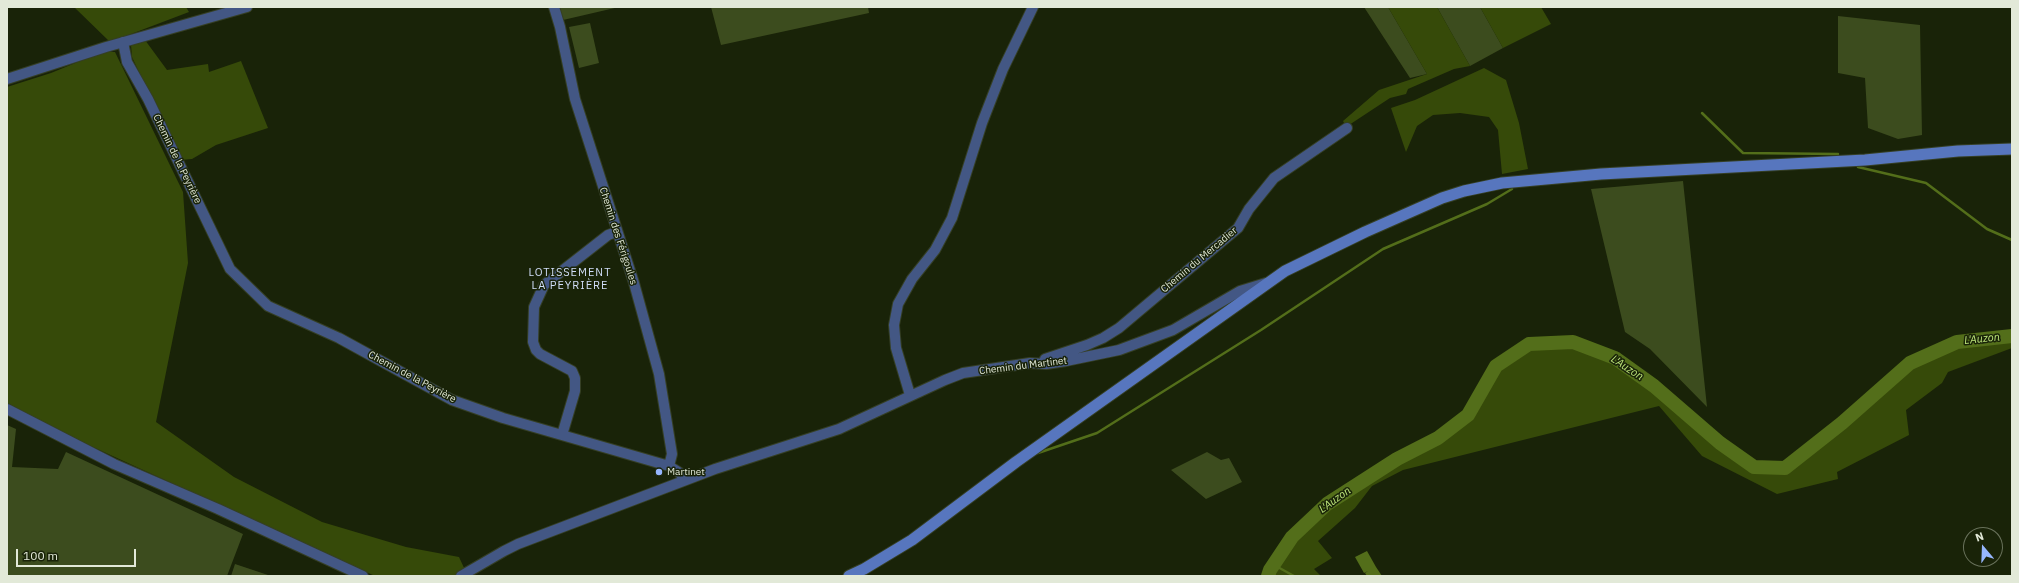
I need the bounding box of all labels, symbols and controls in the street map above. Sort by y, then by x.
street label: Chemin de la Peyrière [150,112,204,206]
street label: Chemin des Férigoules [597,186,639,286]
street label: Chemin du Mercadier [1159,225,1239,295]
district label: LOTISSEMENT LA PEYRIÈRE [529,266,611,292]
water label: L'Auzon [1963,331,2001,347]
street label: Chemin de la Peyrière [366,349,458,405]
water label: L'Auzon [1608,353,1646,383]
street label: Chemin du Martinet [978,355,1068,377]
place label: Martinet [667,466,705,478]
marker: Martinet [654,467,664,477]
water label: L'Auzon [1317,484,1353,516]
north arrow [1963,527,2003,567]
text: N [1973,529,1985,545]
scale bar [18,541,138,567]
text: 100 m [23,548,58,563]

